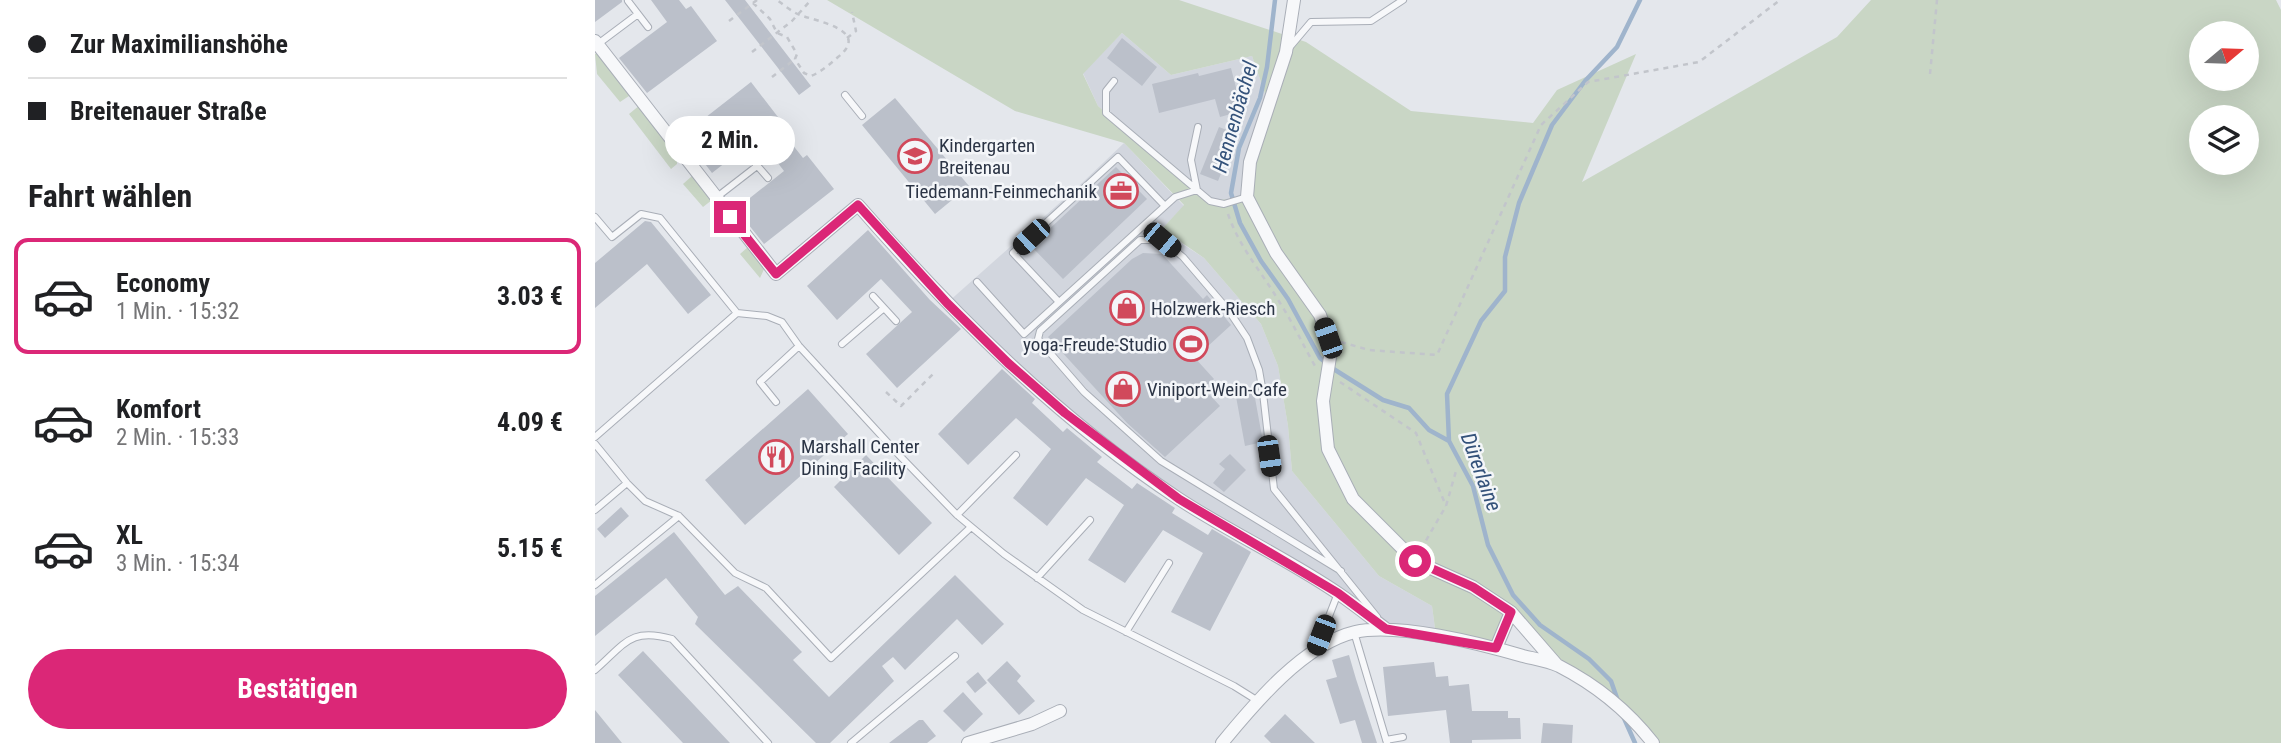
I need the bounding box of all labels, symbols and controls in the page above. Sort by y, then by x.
north arrow [2189,21,2259,91]
map controls [2189,21,2259,175]
text: Zur Maximilianshöhe [70,29,288,59]
water label: Hennenbächel [1208,58,1262,175]
text: Breitenauer Straße [70,96,267,126]
button: layers [2189,105,2259,175]
callout: 2 Min. [665,116,795,164]
text: 2 Min. [701,127,759,154]
place label: Kindergarten Breitenau [939,134,1035,179]
school or university icon: Kindergarten Breitenau [896,137,934,175]
office icon: Tiedemann-Feinmechanik [1102,172,1140,210]
text: Fahrt wählen [28,177,192,215]
place label: Tiedemann-Feinmechanik [905,180,1097,203]
route end [714,201,746,233]
car [1009,215,1054,259]
car [1140,218,1185,262]
icon: car [32,265,95,328]
text: Economy [116,268,210,298]
text: 3.03 € [497,281,563,311]
shop icon: Holzwerk-Riesch [1108,289,1146,327]
place label: Holzwerk-Riesch [1151,297,1275,320]
text: 1 Min. · 15:32 [116,298,239,325]
car [1312,315,1345,361]
sports icon: yoga-Freude-Studio [1172,325,1210,363]
place label: yoga-Freude-Studio [1023,333,1167,356]
shop icon: Viniport-Wein-Cafe [1104,370,1142,408]
place label: Viniport-Wein-Cafe [1147,378,1287,401]
icon: car [32,391,95,454]
text: Komfort [116,394,201,424]
text: 4.09 € [497,407,563,437]
text: 2 Min. · 15:33 [116,424,239,451]
water label: Dürerlaine [1456,429,1506,515]
car [1256,434,1283,478]
place label: Marshall Center Dining Facility [801,435,920,480]
restaurant icon: Marshall Center Dining Facility [757,438,795,476]
icon: car [32,517,95,580]
text: XL [116,520,143,550]
text: 5.15 € [497,533,563,563]
route start [1399,545,1431,577]
text: 3 Min. · 15:34 [116,550,239,577]
car [1304,612,1339,658]
button: Bestätigen [28,649,567,729]

